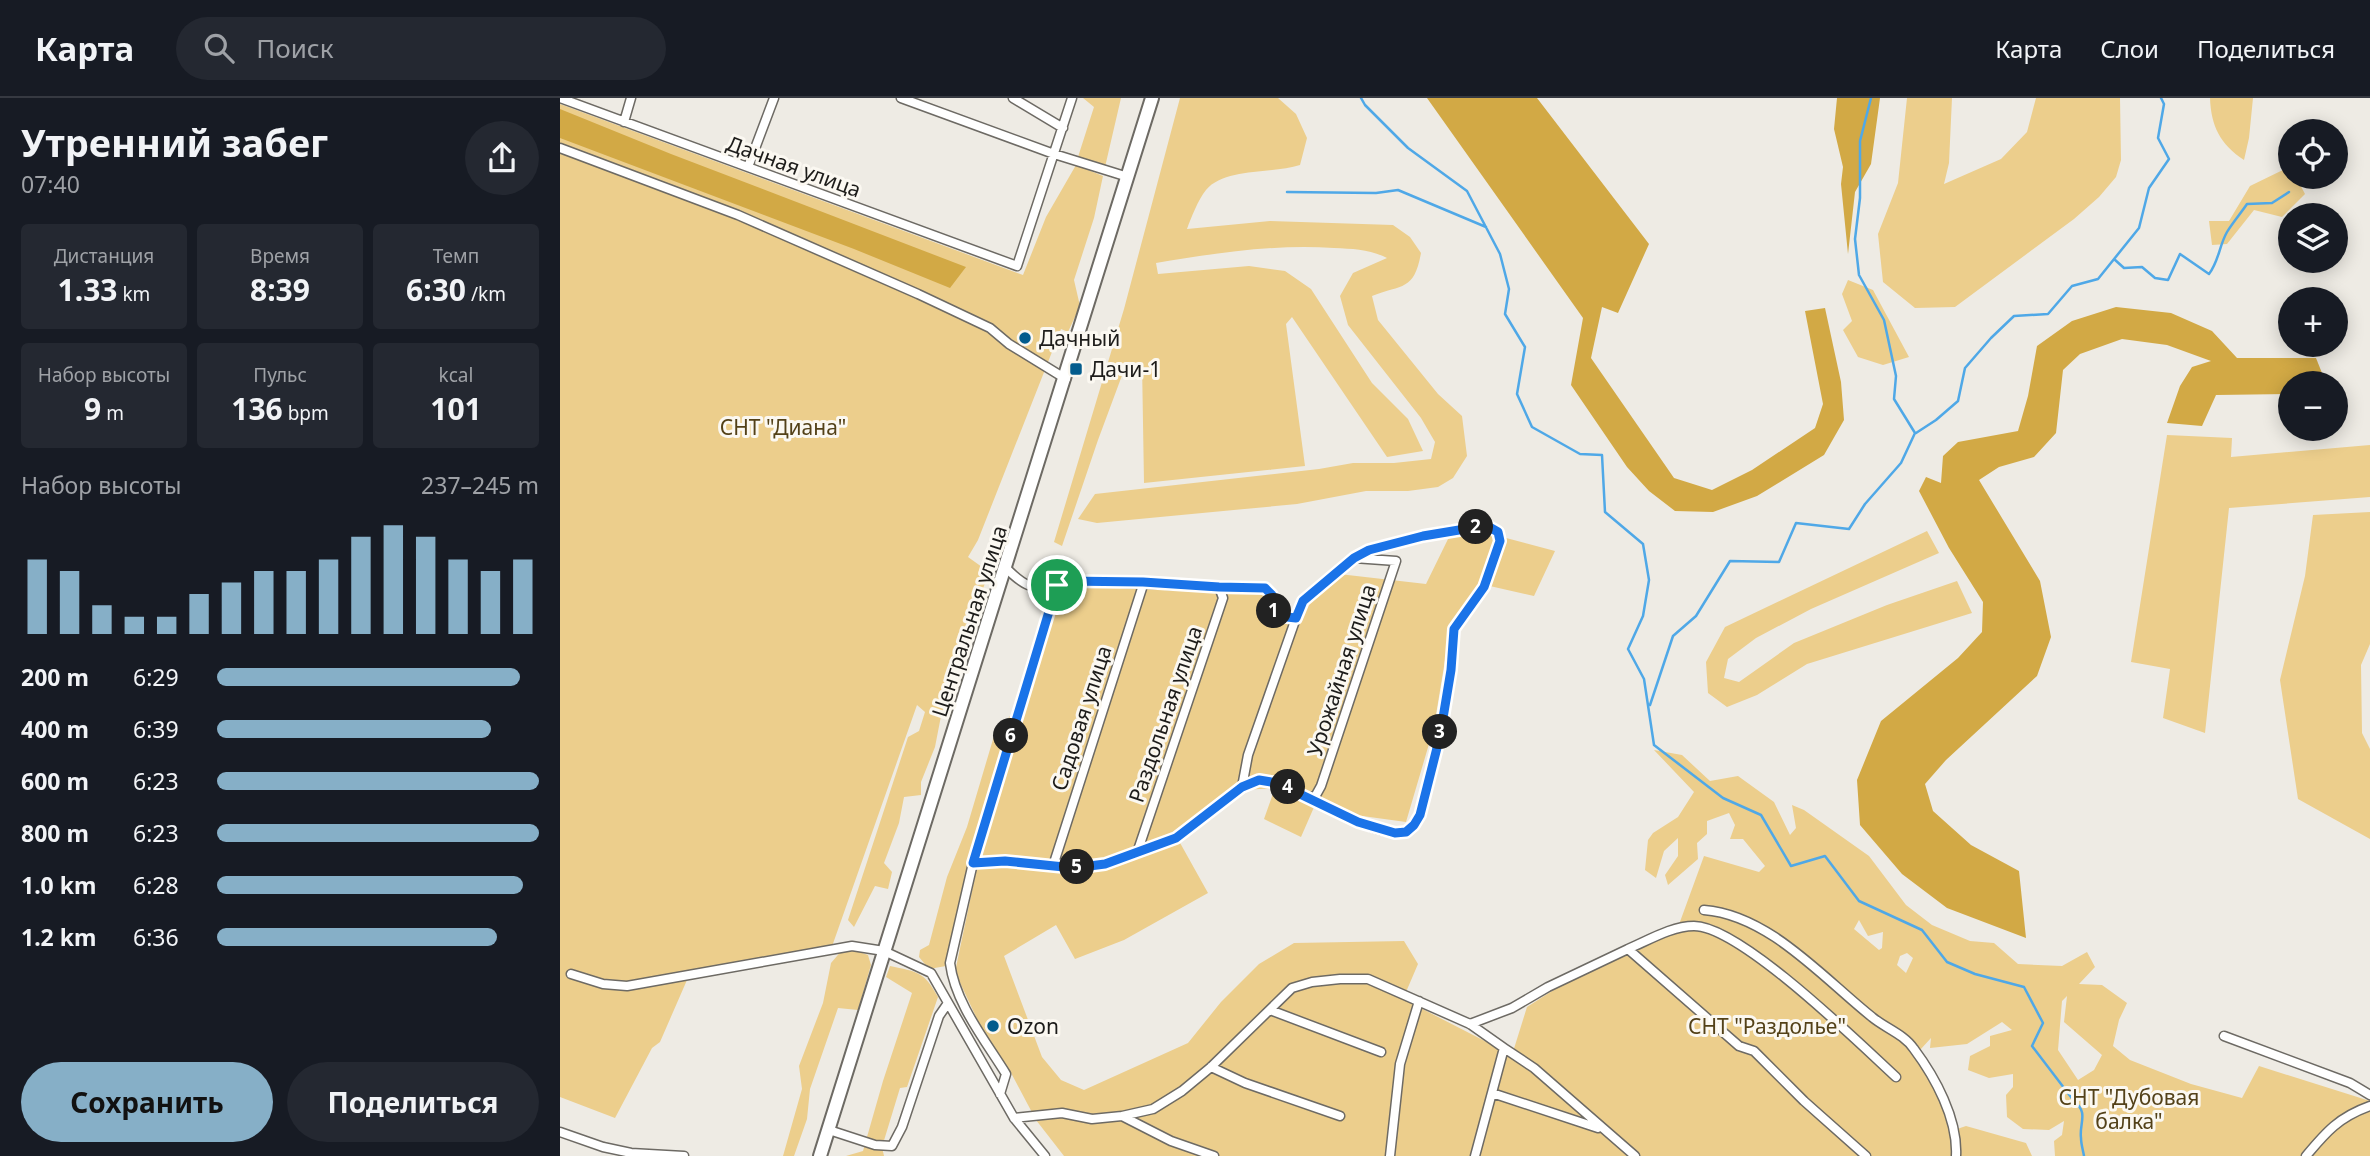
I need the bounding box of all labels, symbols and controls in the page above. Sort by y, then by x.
search box [176,17,666,80]
text: Карта [35,26,134,71]
icon: search [200,29,238,67]
text: Поиск [256,30,333,66]
text: Карта [1995,32,2062,65]
text: Слои [2100,32,2159,65]
text: Поделиться [2197,32,2335,65]
text: Утренний забег [21,116,328,168]
map controls [2278,119,2348,441]
button: locate [2278,119,2348,189]
button: share [465,121,539,195]
street label: Дачная улица [723,129,865,203]
text: 07:40 [21,168,80,200]
button: layers [2278,203,2348,273]
text: Дистанция [54,243,154,269]
text: Время [250,243,310,269]
text: Темп [433,243,479,269]
text: 1.33 [58,269,118,310]
text: 8:39 [250,269,310,310]
text: 6:30 [406,269,466,310]
text: km [118,281,150,307]
text: /km [466,281,506,307]
button: + [2278,287,2348,357]
place label: Дачный [1039,324,1120,352]
marker: Дачный [1017,330,1033,346]
place label: Дачи-1 [1090,355,1161,383]
marker: Дачи-1 [1068,361,1084,377]
text: Набор высоты [38,362,170,388]
text: Пульс [253,362,307,388]
text: kcal [439,362,473,388]
button: − [2278,371,2348,441]
text: 9 [84,388,101,429]
text: 136 [231,388,283,429]
text: 101 [430,388,482,429]
text: m [101,400,124,426]
text: bpm [283,400,329,426]
park label: СНТ "Диана" [720,413,846,441]
text: Набор высоты [21,469,181,501]
text: 237–245 m [421,469,539,501]
pin: 2 [1458,510,1494,544]
text: 2 [1470,513,1481,539]
street label: Центральная улица [925,522,1013,720]
pin [1027,555,1087,615]
icon: arrive [1038,566,1076,604]
street label: Урожайная улица [1300,580,1382,760]
pin: 1 [1256,594,1292,628]
text: 1 [1268,597,1279,623]
street label: Раздольная улица [1122,622,1208,806]
street label: Садовая улица [1044,642,1118,794]
text: 200 m [21,661,89,693]
text: 6:29 [133,661,179,693]
text: 400 m [21,713,89,745]
text: 6:39 [133,713,179,745]
pin: 3 [1422,714,1458,750]
pin: 6 [994,718,1028,754]
text: 3 [1434,718,1445,744]
text: 6 [1005,722,1016,748]
text: 600 m [21,765,89,797]
text: 6:23 [133,765,179,797]
pin: 4 [1270,770,1306,804]
text: 4 [1282,773,1293,799]
text: 800 m [21,817,89,849]
text: 6:23 [133,817,179,849]
pin: 5 [1060,850,1094,884]
text: 5 [1071,853,1082,879]
text: 1.0 km [21,869,96,901]
text: 6:28 [133,869,179,901]
text: 1.2 km [21,921,96,953]
text: 6:36 [133,921,179,953]
place label: Ozon [1007,1012,1059,1040]
park label: СНТ "Раздолье" [1688,1012,1846,1040]
marker: Ozon [985,1018,1001,1034]
button: Сохранить [21,1062,273,1142]
button: Поделиться [287,1062,539,1142]
park label: СНТ "Дубовая балка" [2059,1083,2199,1135]

